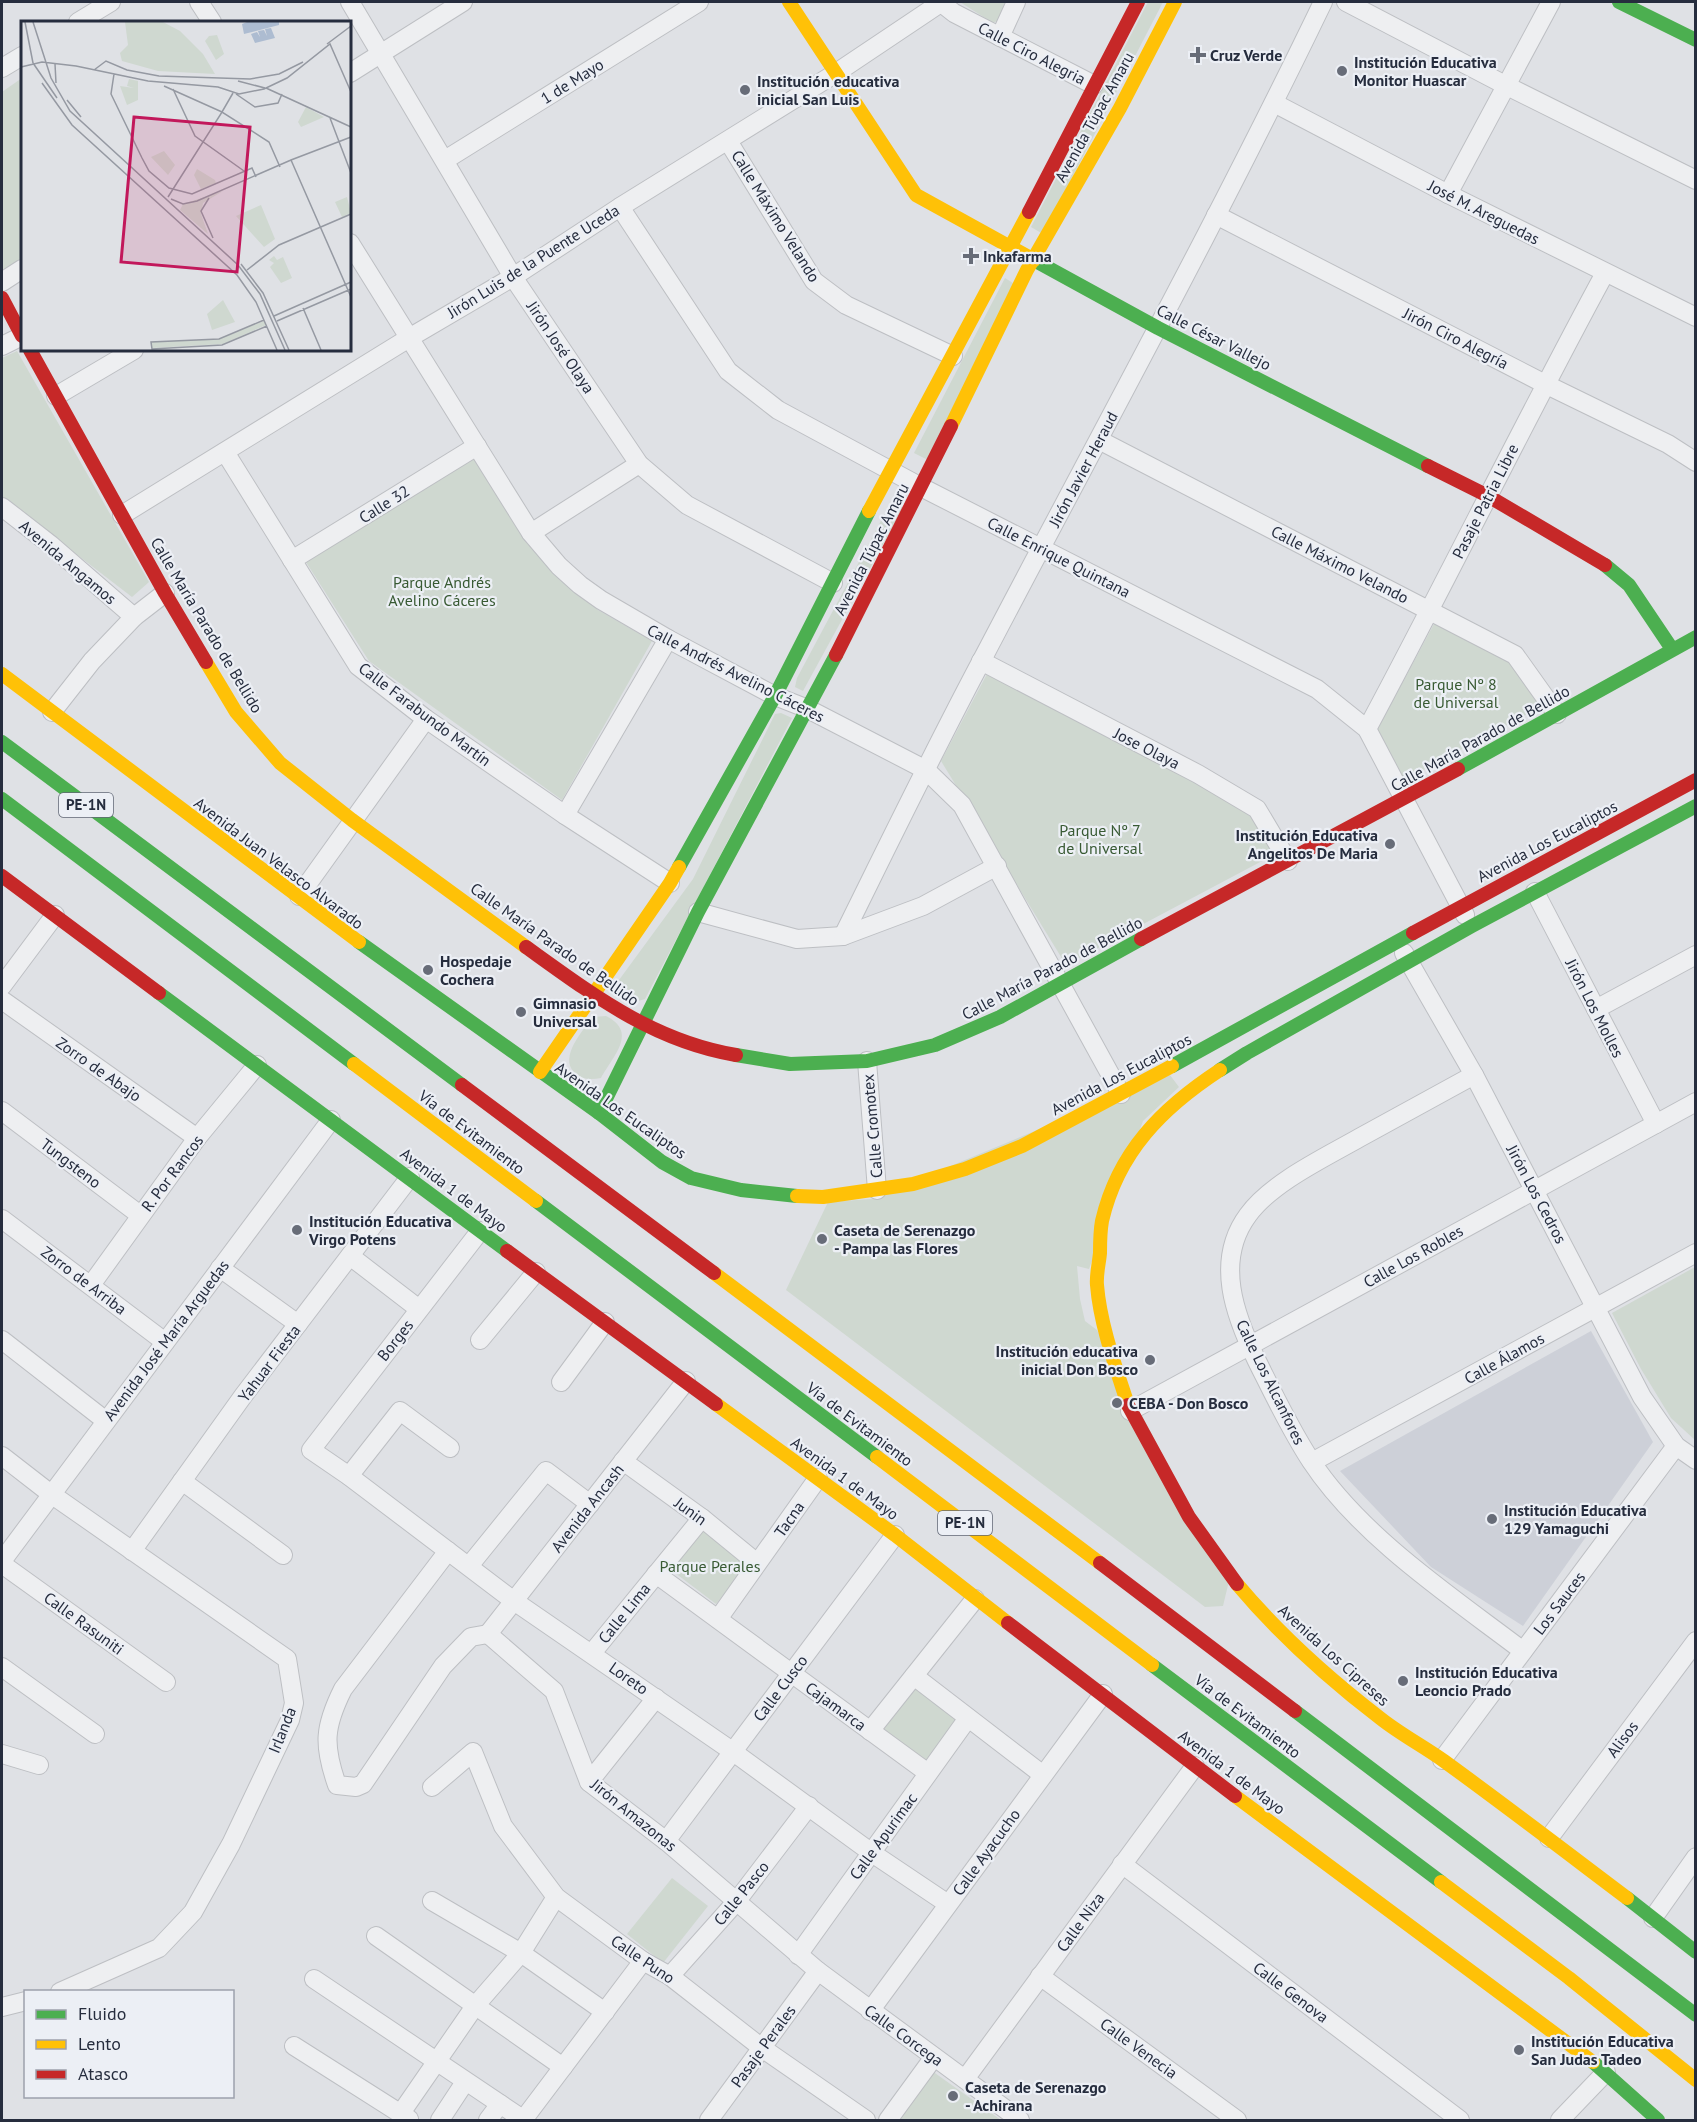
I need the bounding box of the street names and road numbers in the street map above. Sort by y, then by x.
street label: Calle Ciro Alegria [975,17,1089,89]
street label: Avenida Túpac Amaru [1050,48,1138,186]
street label: 1 de Mayo [537,54,607,108]
street label: Calle Máximo Velando [727,146,825,286]
street label: José M. Areguedas [1424,175,1543,249]
street label: Jirón Luis de la Puente Uceda [442,200,623,323]
street label: Jirón José Olaya [522,296,599,397]
street label: Calle César Vallejo [1153,300,1275,374]
street label: Jirón Ciro Alegría [1399,302,1512,373]
street label: Jirón Javier Heraud [1044,408,1122,531]
street label: Pasaje Patria Libre [1447,440,1523,562]
street label: Avenida Túpac Amaru [829,480,913,618]
street label: Calle 32 [355,481,413,527]
street label: Calle Enrique Quintana [984,512,1134,602]
street label: Avenida Angamos [15,516,121,609]
street label: Calle Máximo Velando [1268,521,1412,607]
street label: Calle María Parado de Bellido [147,533,267,717]
street label: Calle Andrés Avelino Cáceres [644,620,828,727]
street label: Calle Farabundo Martín [355,658,495,770]
street label: Calle María Parado de Bellido [1387,680,1573,796]
street label: Jose Olaya [1110,722,1183,773]
road number: PE-1N [59,793,113,817]
street label: Avenida Juan Velasco Alvarado [190,793,368,933]
street label: Avenida Los Eucaliptos [1474,795,1621,886]
street label: Calle María Parado de Bellido [467,878,643,1010]
street label: Calle María Parado de Bellido [958,912,1146,1024]
street label: Jirón Los Molles [1561,954,1629,1061]
street label: Avenida Los Eucaliptos [1048,1028,1195,1119]
street label: Zorro de Abajo [53,1032,145,1106]
street label: Avenida Los Eucaliptos [551,1057,691,1163]
street label: Calle Cromotex [857,1073,887,1179]
street label: Vía de Evitamiento [414,1085,529,1178]
street label: R. Por Rancos [137,1131,207,1215]
street label: Tungsteno [37,1134,105,1192]
street label: Jirón Los Cedros [1502,1140,1572,1247]
street label: Avenida 1 de Mayo [397,1143,511,1237]
street label: Calle Los Robles [1360,1220,1467,1292]
street label: Zorro de Arriba [37,1241,131,1319]
street label: Avenida José María Arguedas [99,1255,233,1424]
street label: Borges [373,1315,417,1365]
street label: Calle Los Alcanfores [1232,1316,1310,1448]
street label: Yahuar Fiesta [233,1320,305,1406]
street label: Calle Álamos [1461,1328,1548,1388]
street label: Vía de Evitamiento [802,1377,917,1470]
street label: Avenida 1 de Mayo [787,1432,903,1524]
street label: Avenida Ancash [546,1460,628,1556]
street label: Junin [670,1492,711,1529]
street label: Tacna [770,1497,808,1541]
road number: PE-1N [938,1511,992,1535]
street label: Los Sauces [1529,1567,1589,1638]
street label: Calle Lima [594,1579,654,1647]
street label: Calle Rasuniti [40,1587,128,1659]
street label: Avenida Los Cipreses [1274,1600,1394,1710]
street label: Calle Cusco [748,1651,812,1725]
street label: Loreto [606,1657,652,1699]
street label: Vía de Evitamiento [1190,1669,1305,1762]
street label: Cajamarca [802,1677,870,1735]
street label: Irlanda [264,1704,300,1756]
street label: Alisos [1602,1717,1642,1761]
street label: Avenida 1 de Mayo [1175,1725,1289,1819]
street label: Jirón Amazonas [586,1774,681,1856]
street label: Calle Apurimac [845,1789,921,1883]
street label: Calle Ayacucho [948,1805,1024,1899]
street label: Calle Pasco [709,1857,773,1929]
street label: Calle Niza [1052,1888,1108,1956]
street label: Calle Puno [607,1930,679,1988]
street label: Calle Genova [1249,1957,1333,2027]
street label: Calle Corcega [861,2000,947,2070]
street label: Pasaje Perales [726,2001,800,2091]
street label: Calle Venecia [1097,2013,1181,2083]

